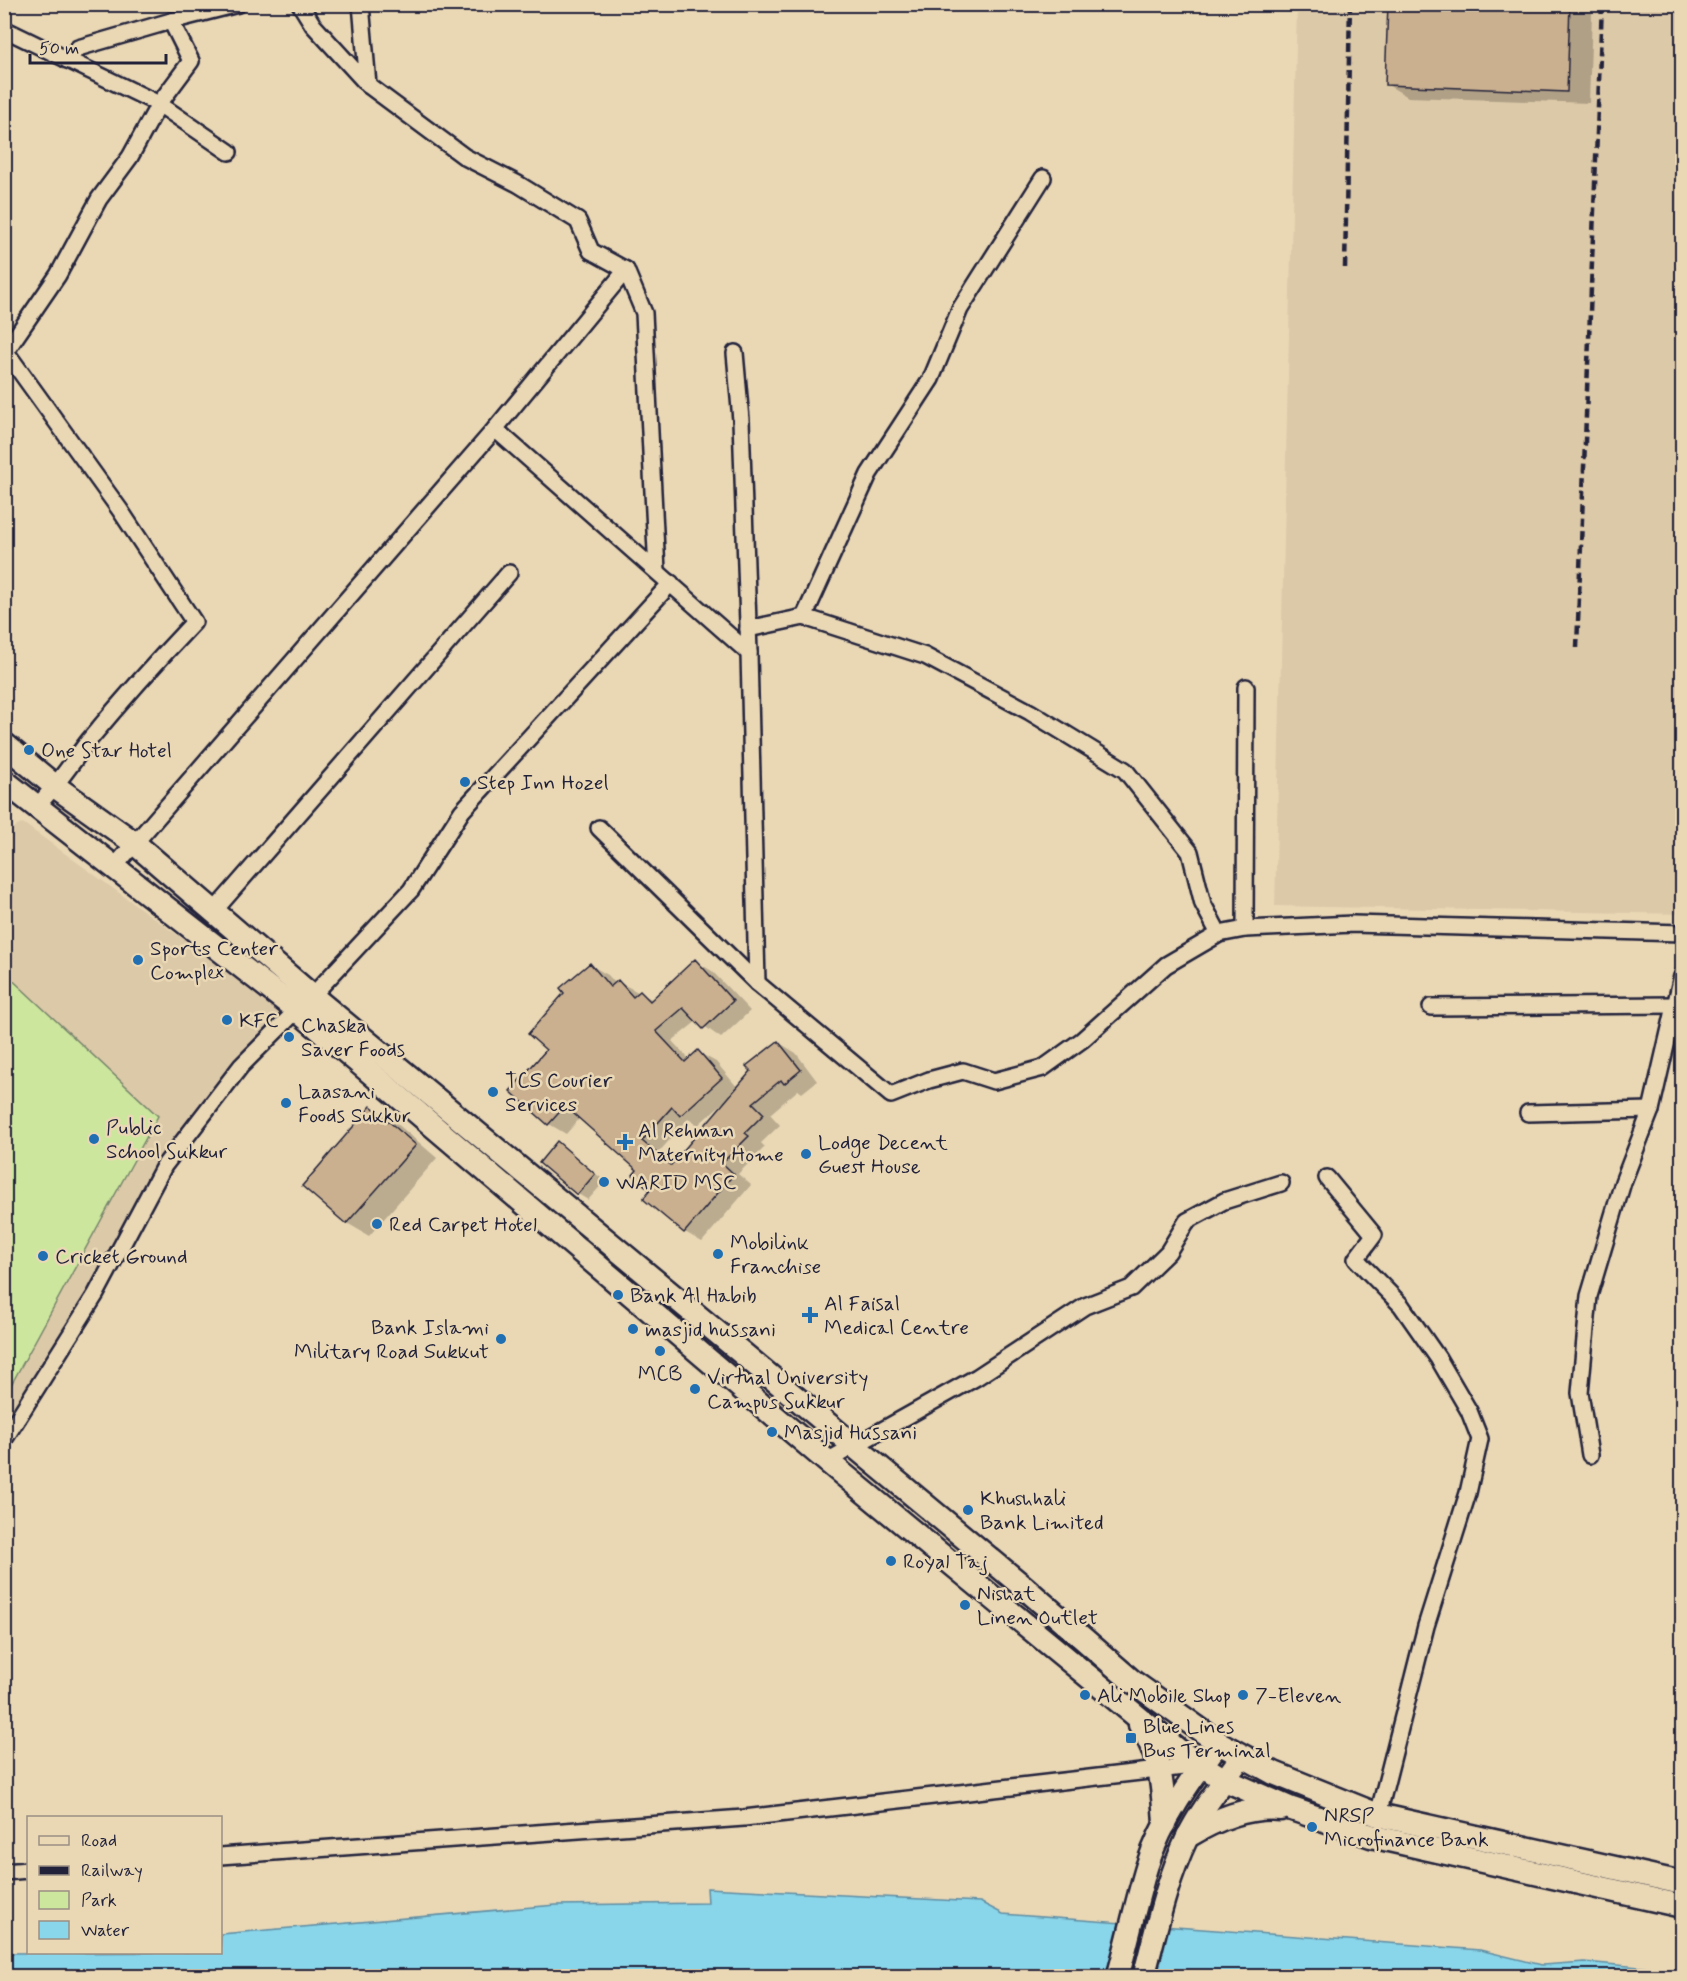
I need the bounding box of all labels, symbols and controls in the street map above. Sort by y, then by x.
scale bar [30,27,166,65]
text: 50 m [39,37,79,61]
place label: One Star Hotel [41,737,172,765]
marker: One Star Hotel [22,743,36,757]
place label: Step Inn Hozel [477,769,609,797]
marker: Step Inn Hozel [458,775,472,789]
place label: Sports Center Complex [150,935,278,987]
marker: Sports Center Complex [131,953,145,967]
place label: KFC [239,1007,279,1035]
place label: Chaska Saver Foods [301,1012,405,1064]
marker: KFC [220,1013,234,1027]
marker: Chaska Saver Foods [282,1030,296,1044]
place label: TCS Courier Services [505,1067,613,1119]
place label: Laasani Foods Sukkur [298,1078,411,1130]
marker: TCS Courier Services [486,1085,500,1099]
marker: Laasani Foods Sukkur [279,1096,293,1110]
place label: Public School Sukkur [106,1114,227,1166]
place label: Al Rehman Maternity Home [638,1117,784,1169]
place label: Lodge Decent Guest House [818,1129,949,1181]
marker: Public School Sukkur [87,1132,101,1146]
marker: Al Rehman Maternity Home [616,1133,634,1151]
marker: Lodge Decent Guest House [799,1147,813,1161]
place label: WARID MSC [616,1169,737,1197]
marker: WARID MSC [597,1175,611,1189]
place label: Red Carpet Hotel [389,1211,537,1239]
marker: Red Carpet Hotel [370,1217,384,1231]
place label: Mobilink Franchise [730,1229,821,1281]
place label: Cricket Ground [55,1243,188,1271]
marker: Mobilink Franchise [711,1247,725,1261]
marker: Cricket Ground [36,1249,50,1263]
place label: Bank Al Habib [630,1282,757,1310]
marker: Bank Al Habib [611,1288,625,1302]
place label: Al Faisal Medical Centre [824,1290,969,1342]
marker: Al Faisal Medical Centre [801,1306,819,1324]
place label: Bank Islami Military Road Sukkut [294,1314,489,1366]
place label: masjid hussani [645,1316,776,1344]
marker: masjid hussani [626,1322,640,1336]
marker: Bank Islami Military Road Sukkut [494,1332,508,1346]
marker: MCB [653,1344,667,1358]
place label: MCB [638,1360,682,1388]
place label: Virtual University Campus Sukkur [707,1364,869,1416]
marker: Virtual University Campus Sukkur [688,1382,702,1396]
place label: Masjid Hussani [784,1419,917,1447]
marker: Masjid Hussani [765,1425,779,1439]
place label: Khushhali Bank Limited [980,1485,1104,1537]
marker: Khushhali Bank Limited [961,1503,975,1517]
place label: Royal Taj [903,1548,988,1576]
marker: Royal Taj [884,1554,898,1568]
place label: Nishat Linen Outlet [977,1580,1098,1632]
marker: Nishat Linen Outlet [958,1598,972,1612]
place label: Ali Mobile Shop [1097,1682,1231,1710]
place label: 7-Eleven [1255,1682,1342,1710]
marker: Ali Mobile Shop [1078,1688,1092,1702]
marker: 7-Eleven [1236,1688,1250,1702]
place label: Blue Lines Bus Terminal [1143,1713,1271,1765]
marker: Blue Lines Bus Terminal [1124,1731,1138,1745]
place label: NRSP Microfinance Bank [1324,1802,1489,1854]
legend [27,1816,222,1954]
marker: NRSP Microfinance Bank [1305,1820,1319,1834]
text: Road [81,1829,117,1853]
text: Railway [81,1859,143,1883]
text: Park [81,1889,117,1913]
text: Water [81,1919,130,1943]

